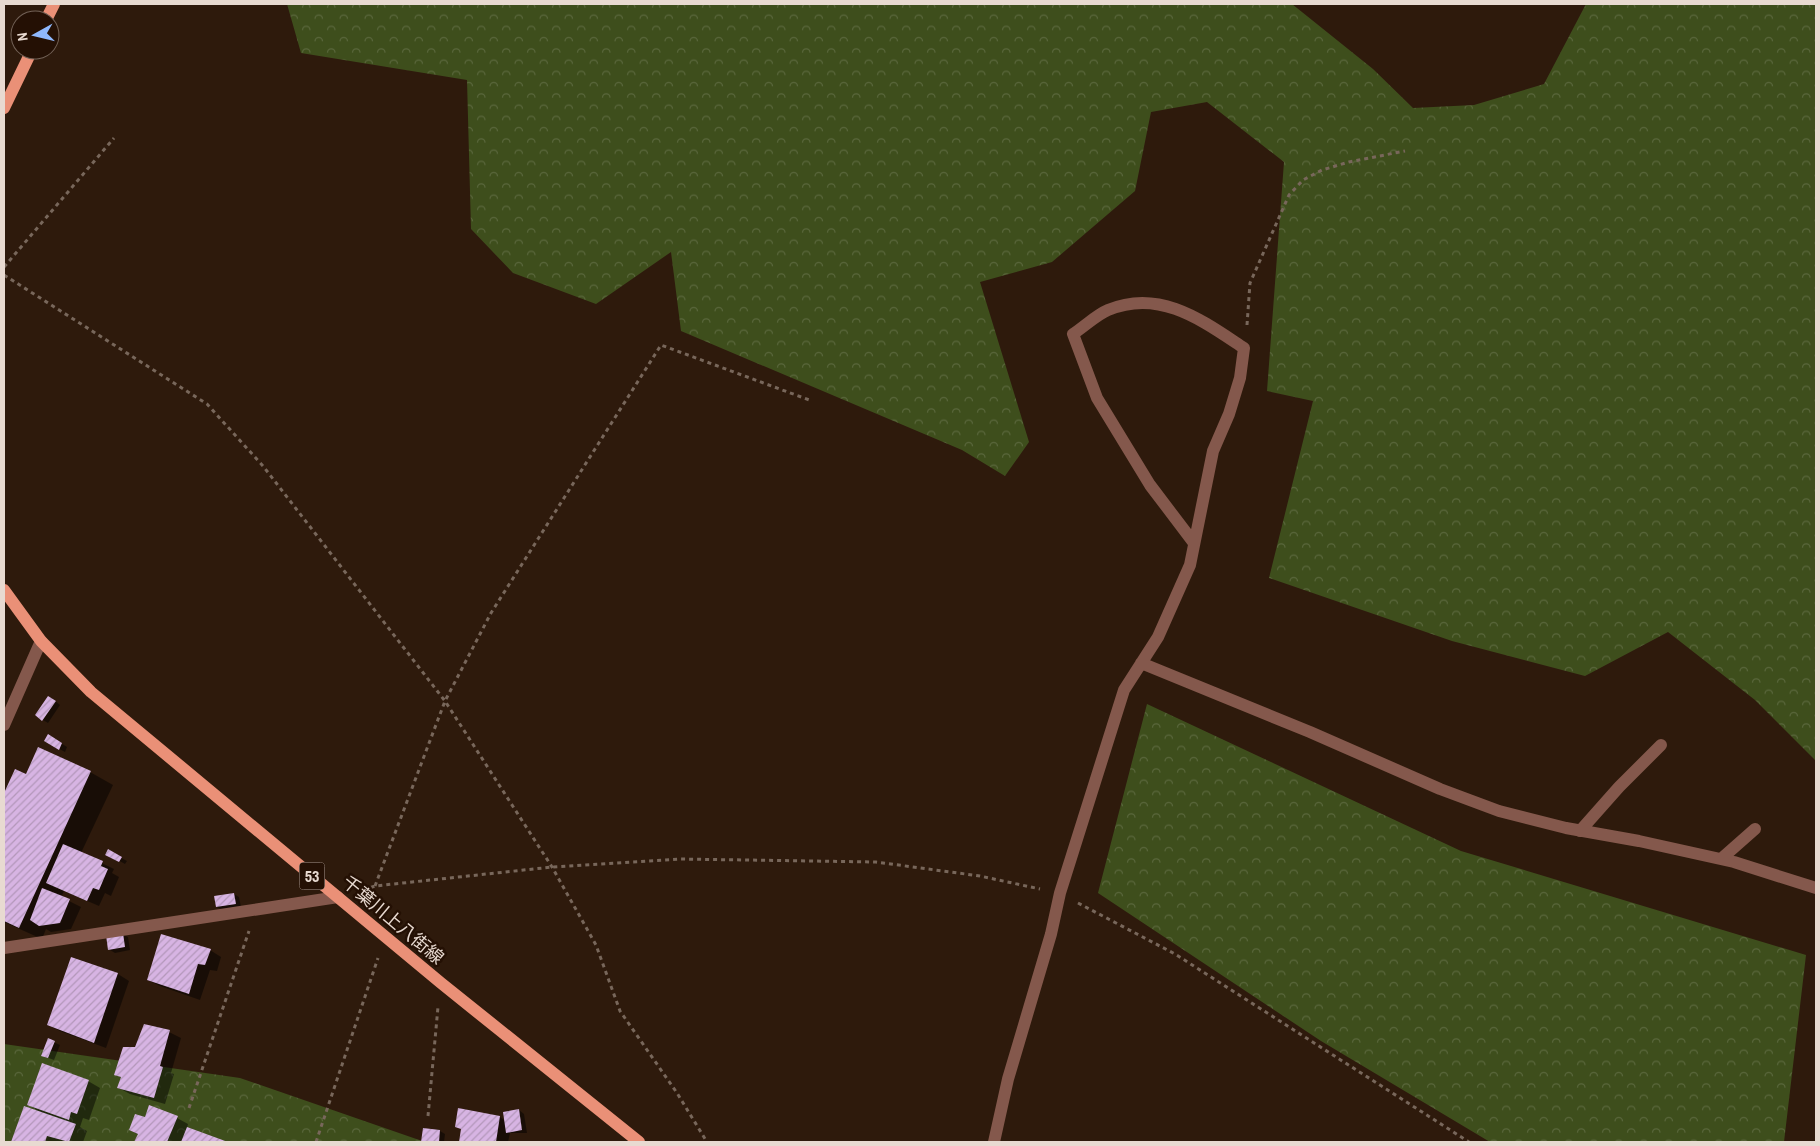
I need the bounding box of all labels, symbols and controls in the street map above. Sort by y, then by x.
north arrow [10,10,60,60]
text: N [13,31,32,42]
road number: 53 [300,862,324,889]
street label: 千葉川上八街線 [337,870,450,970]

